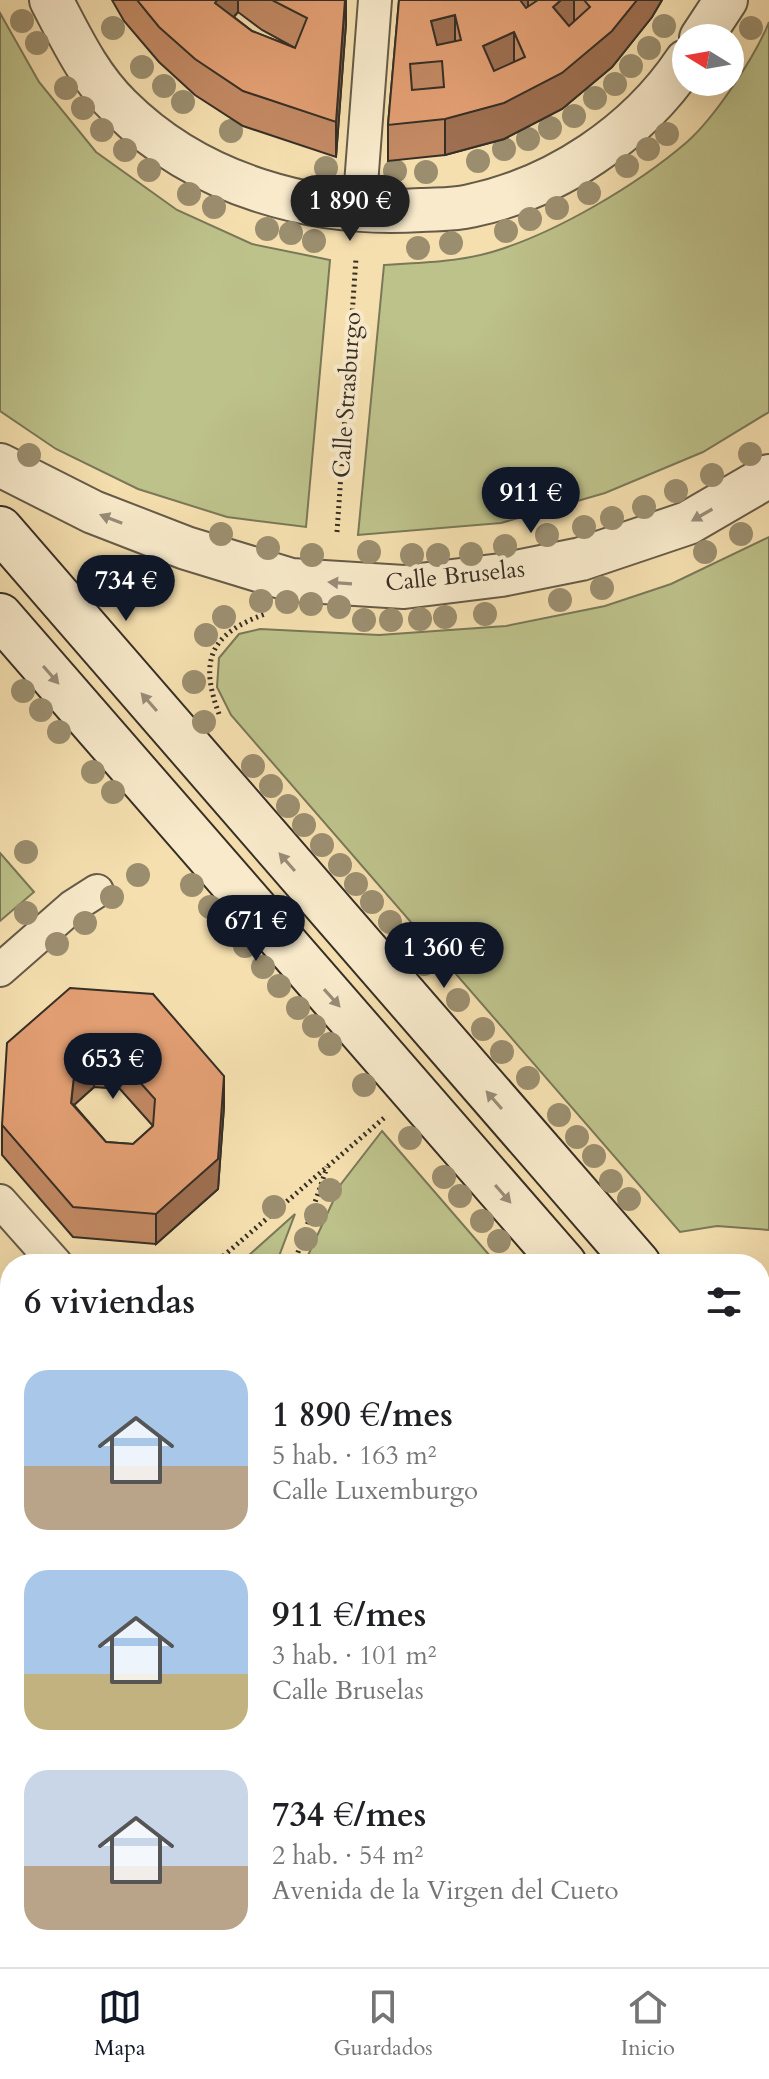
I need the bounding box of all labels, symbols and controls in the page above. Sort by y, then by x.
north arrow [672,24,744,96]
map controls [672,24,744,96]
pin: 1 890 € [276,175,424,243]
text: 1 890 € [309,183,391,218]
street label: Calle Strasburgo [325,311,369,479]
pin: 911 € [475,467,587,535]
text: 911 € [500,475,562,510]
one-way arrow [691,508,713,522]
one-way arrow [99,512,123,525]
street label: Calle Bruselas [384,552,526,600]
pin: 734 € [70,555,182,623]
text: 734 € [95,563,157,598]
one-way arrow [327,576,352,589]
one-way arrow [42,665,59,685]
one-way arrow [141,692,158,712]
one-way arrow [279,852,296,872]
pin: 671 € [200,895,312,963]
text: 671 € [225,903,287,938]
pin: 1 360 € [370,922,518,990]
text: 1 360 € [403,930,485,965]
one-way arrow [323,988,341,1007]
pin: 653 € [57,1033,169,1101]
text: 653 € [82,1041,144,1076]
one-way arrow [486,1091,504,1110]
one-way arrow [494,1183,511,1203]
text: 6 viviendas [24,1279,195,1325]
icon: filters [702,1280,746,1324]
text: 1 890 €/mes [272,1392,453,1438]
icon: home [88,1402,184,1498]
text: 5 hab. · 163 m² [272,1438,437,1473]
text: Calle Luxemburgo [272,1473,478,1508]
text: 911 €/mes [272,1592,426,1638]
icon: home [88,1602,184,1698]
text: 3 hab. · 101 m² [272,1638,437,1673]
text: Calle Bruselas [272,1673,424,1708]
text: 734 €/mes [272,1792,426,1838]
icon: home [88,1802,184,1898]
text: 2 hab. · 54 m² [272,1838,423,1873]
text: Avenida de la Virgen del Cueto [272,1873,619,1908]
tab: Mapa [94,1985,145,2063]
tab: Guardados [333,1985,433,2063]
tab: Inicio [621,1985,675,2063]

